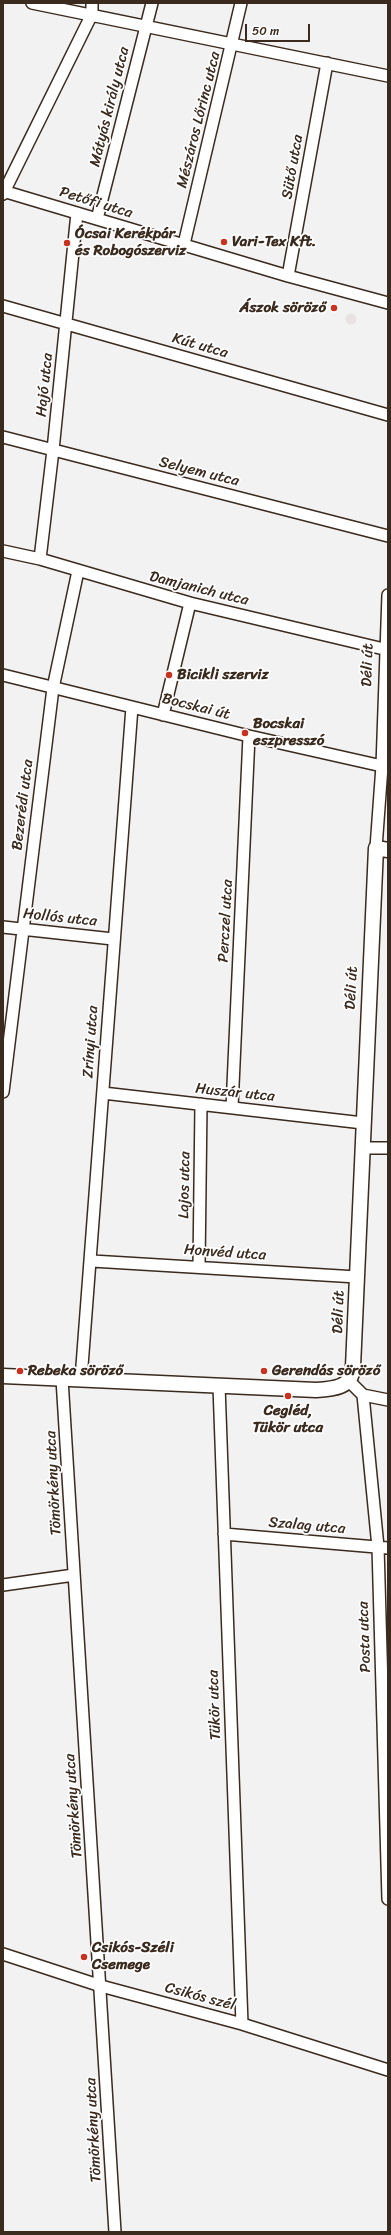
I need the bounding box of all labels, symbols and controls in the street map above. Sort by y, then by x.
scale bar [247,16,312,42]
text: 50 m [252,20,279,42]
street label: Mátyás király utca [86,45,134,169]
street label: Mészáros Lőrinc utca [173,50,225,190]
street label: Sütő utca [278,133,308,201]
street label: Petőfi utca [57,183,135,223]
place label: Ócsai Kerékpár és Robogószerviz [75,225,186,260]
place label: Vari-Tex Kft. [232,233,316,251]
marker: Vari-Tex Kft. [219,237,229,247]
marker: Ócsai Kerékpár és Robogószerviz [62,238,72,248]
place label: Ászok söröző [240,299,326,317]
marker: Ászok söröző [329,303,339,313]
street label: Kút utca [170,329,230,363]
street label: Hajó utca [33,352,57,418]
street label: Selyem utca [157,453,241,491]
street label: Damjanich utca [148,568,250,610]
street label: Déli út [358,643,378,687]
place label: Bicikli szerviz [177,666,269,684]
marker: Bicikli szerviz [164,670,174,680]
street label: Bocskai út [160,690,232,724]
place label: Bocskai eszpresszó [253,715,324,750]
marker: Bocskai eszpresszó [240,728,250,738]
street label: Bezerédi utca [8,759,38,851]
street label: Perczel utca [215,879,237,963]
street label: Hollós utca [22,905,98,931]
street label: Déli út [342,966,362,1010]
street label: Zrínyi utca [79,1005,103,1079]
street label: Huszár utca [194,1080,276,1106]
street label: Lajos utca [175,1151,195,1219]
street label: Honvéd utca [183,1241,267,1265]
street label: Déli út [329,1290,349,1334]
place label: Rebeka söröző [28,1362,123,1380]
place label: Gerendás söröző [272,1362,380,1380]
marker: Rebeka söröző [15,1366,25,1376]
marker: Gerendás söröző [259,1366,269,1376]
marker: Cegléd, Tükör utca [283,1391,293,1401]
place label: Cegléd, Tükör utca [253,1402,323,1437]
street label: Tömörkény utca [42,1430,66,1536]
street label: Szalag utca [268,1514,346,1538]
street label: Posta utca [355,1601,375,1673]
street label: Tükör utca [205,1670,225,1740]
street label: Tömörkény utca [61,1753,87,1859]
place label: Csikós-Széli Csemege [92,1939,174,1974]
marker: Csikós-Széli Csemege [79,1952,89,1962]
street label: Csikós szél [163,1979,237,2015]
street label: Tömörkény utca [82,2077,106,2183]

